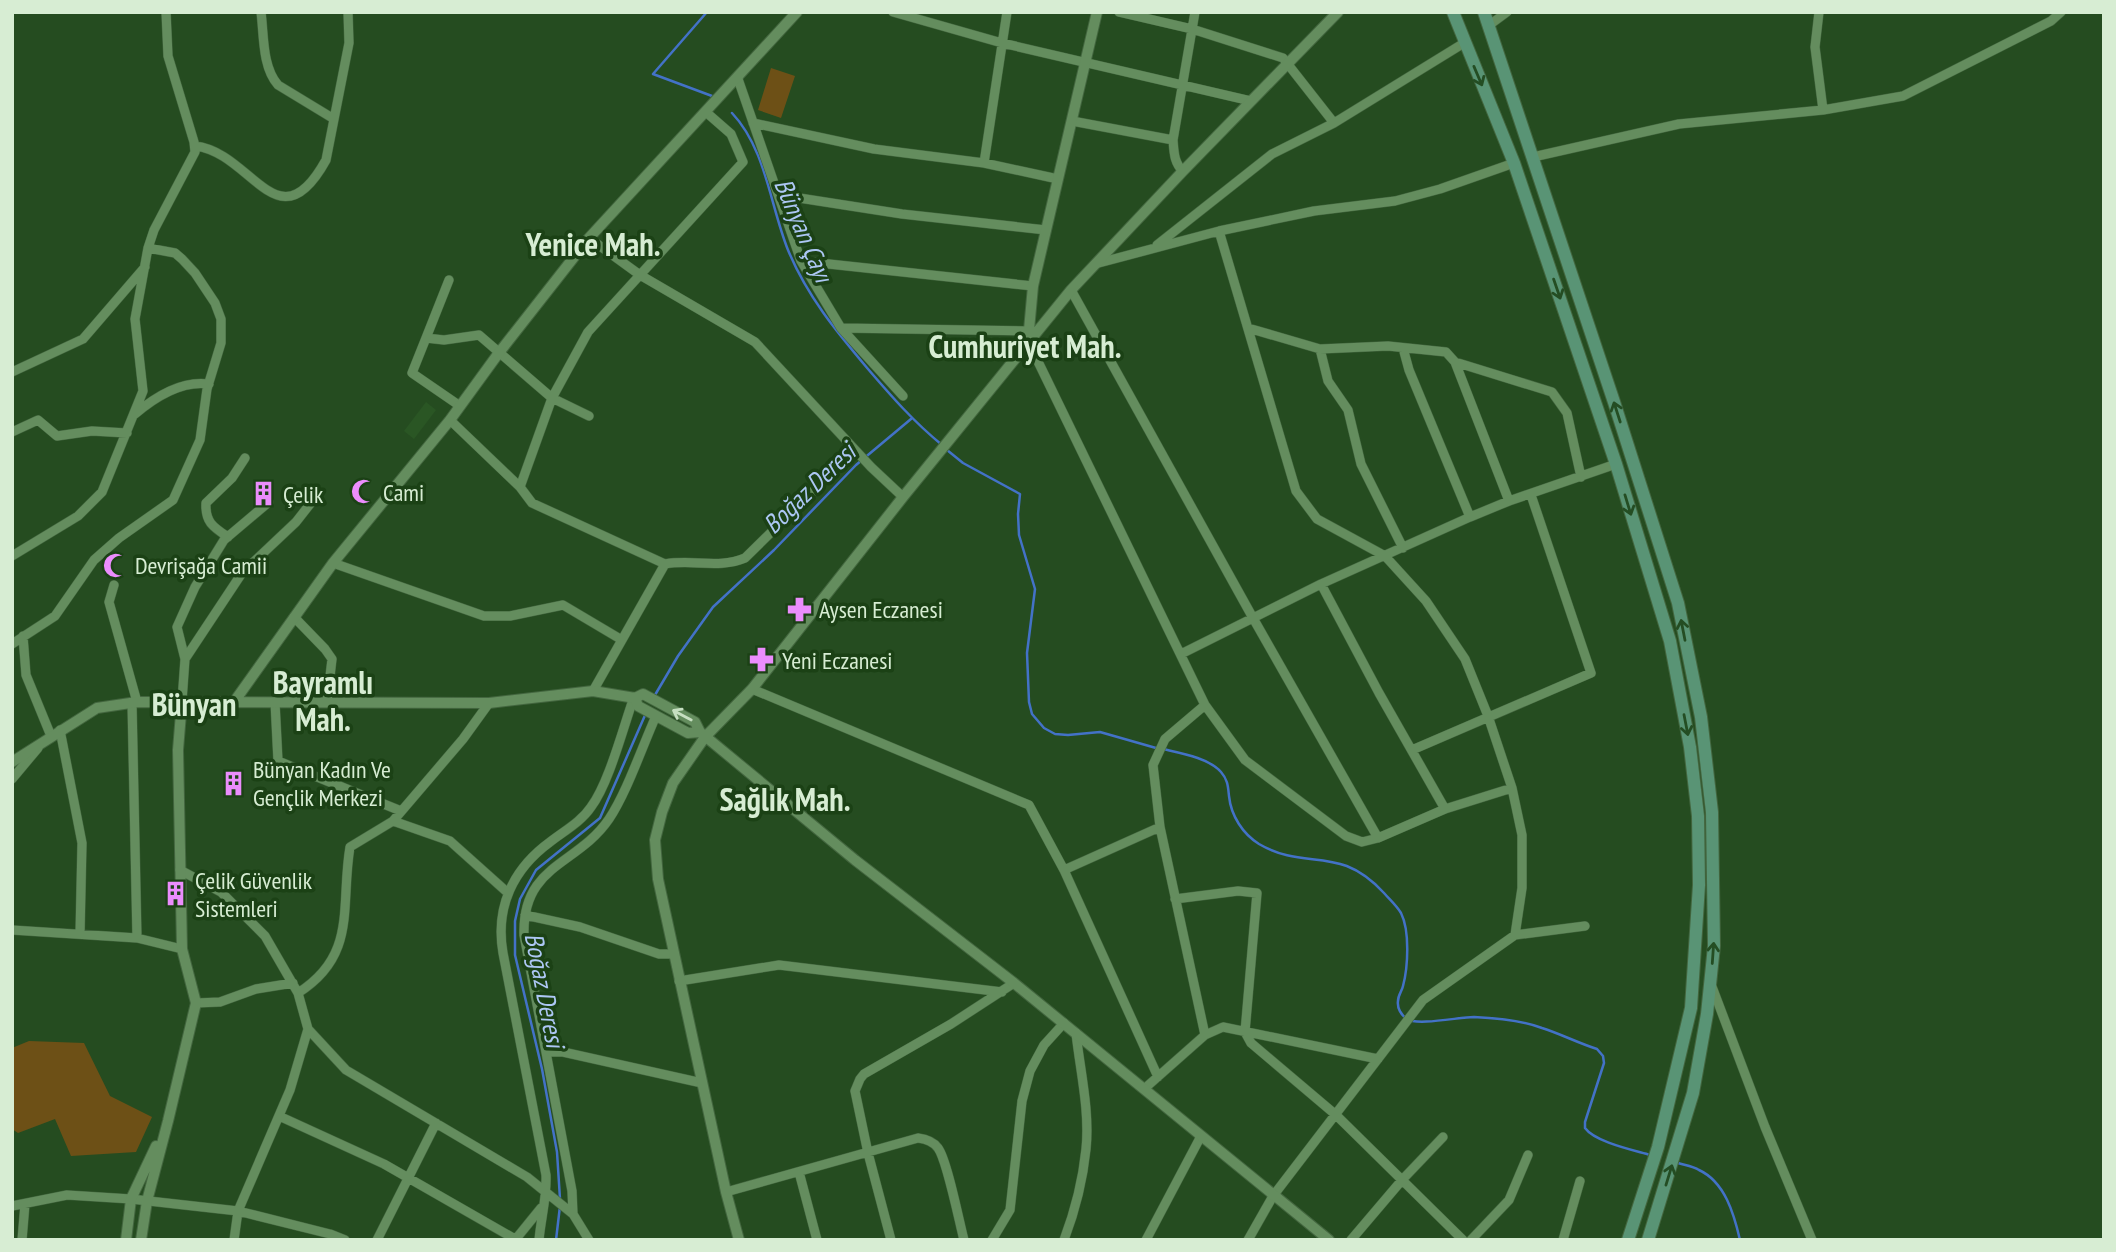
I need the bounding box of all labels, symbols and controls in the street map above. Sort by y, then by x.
one-way arrow [1472,65,1485,86]
water label: Bünyan Çayı [767,173,841,288]
district label: Yenice Mah. [525,223,660,265]
one-way arrow [1551,278,1564,300]
district label: Cumhuriyet Mah. [929,325,1121,367]
one-way arrow [1610,401,1623,423]
water label: Boğaz Deresi [756,433,865,540]
place label: Cami [383,477,424,508]
mosque icon: Cami [349,478,377,506]
place label: Çelik [283,479,324,510]
building icon: Çelik [249,480,277,508]
one-way arrow [1623,494,1636,516]
place label: Devrişağa Camii [135,550,267,581]
mosque icon: Devrişağa Camii [101,551,129,579]
place label: Aysen Eczanesi [819,594,943,625]
pharmacy icon: Aysen Eczanesi [785,595,813,623]
one-way arrow [1676,619,1690,642]
place label: Yeni Eczanesi [782,645,893,676]
pharmacy icon: Yeni Eczanesi [748,646,776,674]
district label: Bayramlı Mah. [273,661,373,740]
district label: Bünyan [152,683,236,725]
one-way arrow [672,708,693,721]
one-way arrow [1679,713,1693,736]
place label: Bünyan Kadın Ve Gençlik Merkezi [253,754,391,813]
building icon: Bünyan Kadın Ve Gençlik Merkezi [219,769,247,797]
district label: Sağlık Mah. [720,778,850,820]
place label: Çelik Güvenlik Sistemleri [195,865,313,924]
building icon: Çelik Güvenlik Sistemleri [161,880,189,908]
water label: Boğaz Deresi [518,930,573,1053]
one-way arrow [1707,942,1720,964]
one-way arrow [1663,1164,1676,1186]

